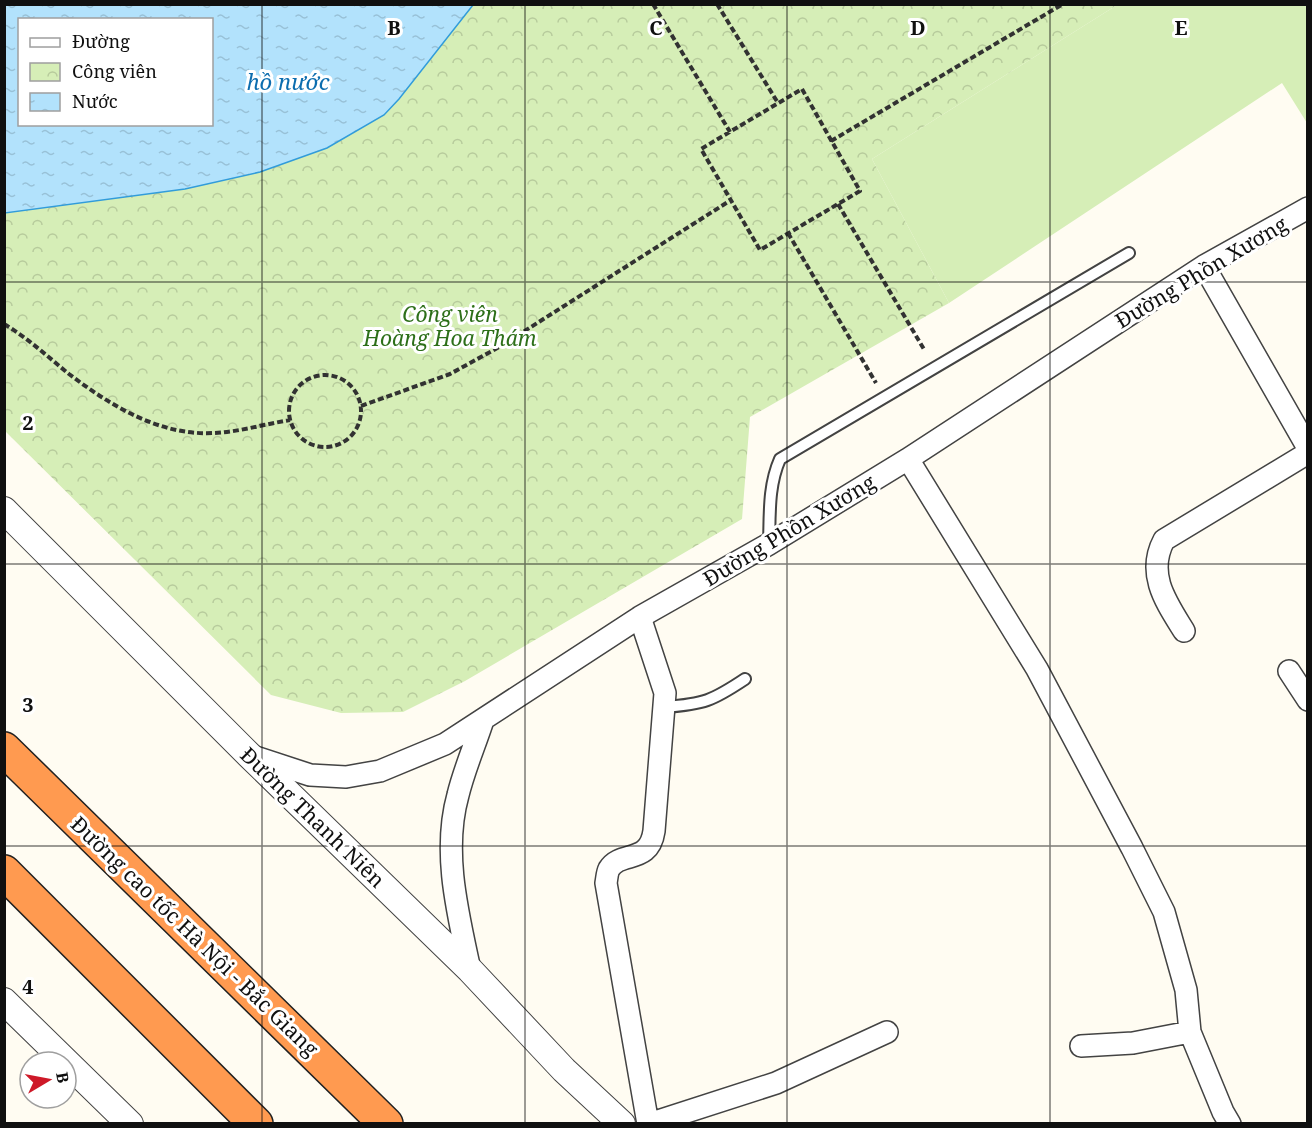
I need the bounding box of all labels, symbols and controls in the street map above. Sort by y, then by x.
text: B [387,14,401,41]
text: C [649,14,663,41]
text: D [910,14,926,41]
text: E [1174,14,1188,41]
legend [18,18,213,126]
text: Đường [72,29,130,53]
text: Công viên [72,59,157,83]
water label: hồ nước [246,66,330,96]
text: Nước [72,89,118,113]
street label: Đường Phồn Xương [1110,209,1293,335]
park label: Công viên Hoàng Hoa Thám [362,300,537,352]
text: 2 [22,409,34,436]
street label: Đường Phồn Xương [698,467,881,593]
text: 3 [22,691,34,718]
street label: Đường Thanh Niên [235,741,391,893]
street label: Đường cao tốc Hà Nội - Bắc Giang [65,810,325,1063]
text: 4 [22,973,34,1000]
north arrow [18,1050,78,1110]
text: B [51,1070,75,1085]

